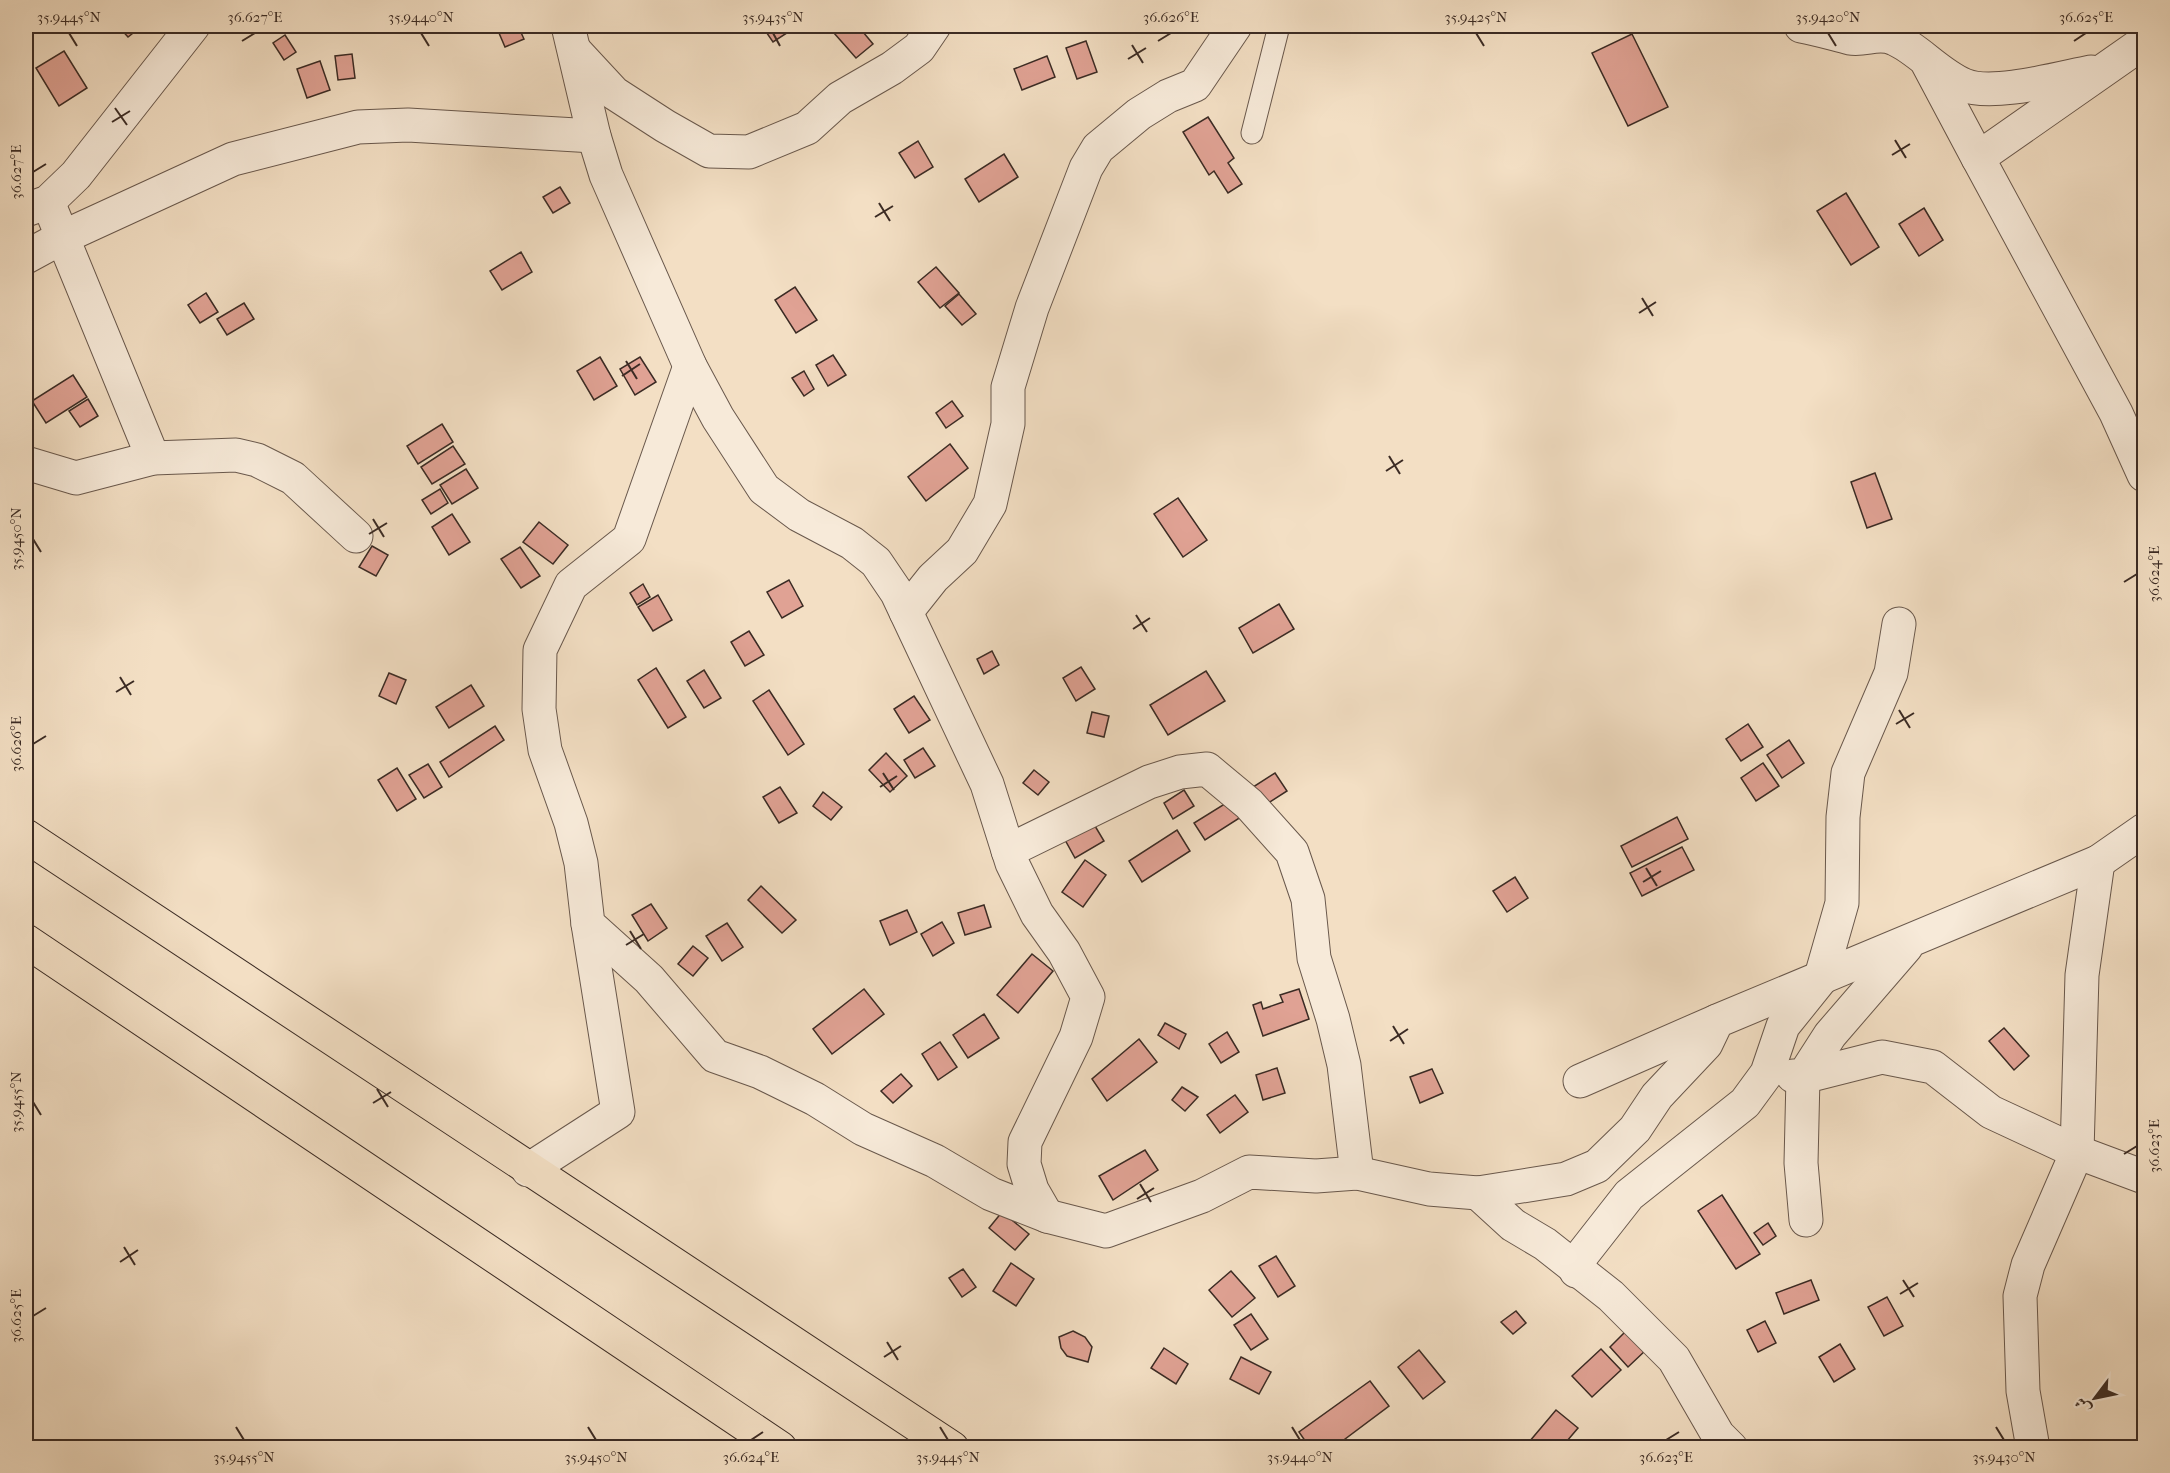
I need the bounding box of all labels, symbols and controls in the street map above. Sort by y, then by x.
text: 35.9445°N [37,8,102,26]
text: 36.627°E [228,8,282,26]
text: 35.9440°N [388,8,455,26]
text: 35.9435°N [742,8,804,26]
text: 36.626°E [1143,8,1199,26]
text: 35.9425°N [1445,8,1508,26]
text: 35.9420°N [1796,8,1861,26]
text: 36.625°E [2059,8,2113,26]
text: 36.627°E [7,145,25,199]
text: 35.9450°N [7,507,25,571]
text: 36.624°E [2145,546,2163,602]
text: 36.626°E [7,716,25,772]
text: 35.9455°N [7,1071,25,1133]
text: 36.623°E [2145,1119,2163,1173]
text: 36.625°E [7,1289,25,1343]
north arrow [2065,1368,2125,1428]
text: ش [2070,1394,2095,1417]
text: 35.9455°N [213,1448,275,1466]
text: 35.9450°N [564,1448,628,1466]
text: 36.624°E [723,1448,779,1466]
text: 35.9445°N [916,1448,981,1466]
text: 35.9440°N [1267,1448,1334,1466]
text: 36.623°E [1639,1448,1693,1466]
text: 35.9430°N [1972,1448,2036,1466]

